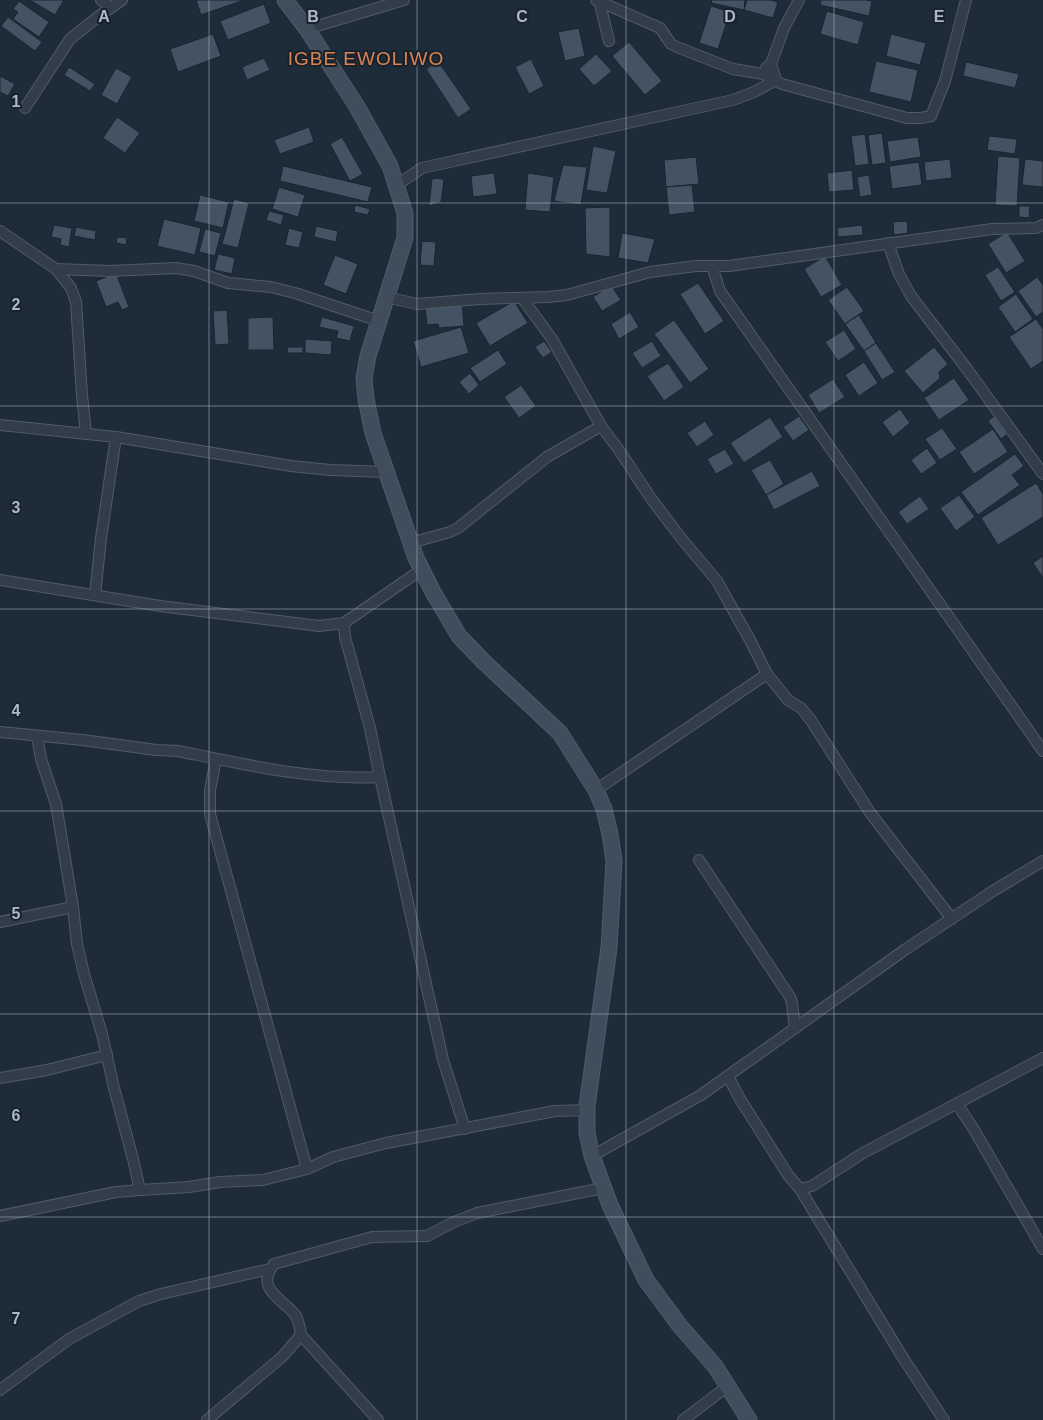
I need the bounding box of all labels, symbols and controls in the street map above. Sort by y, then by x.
text: A [98,8,110,25]
text: B [307,8,319,25]
text: C [516,8,528,25]
text: D [724,8,736,25]
text: E [934,8,945,25]
district label: IGBE EWOLIWO [288,48,444,69]
text: 1 [12,93,21,110]
text: 2 [12,296,21,313]
text: 3 [12,499,21,516]
text: 4 [12,702,21,719]
text: 5 [12,905,21,922]
text: 6 [12,1107,21,1124]
text: 7 [12,1310,21,1327]

